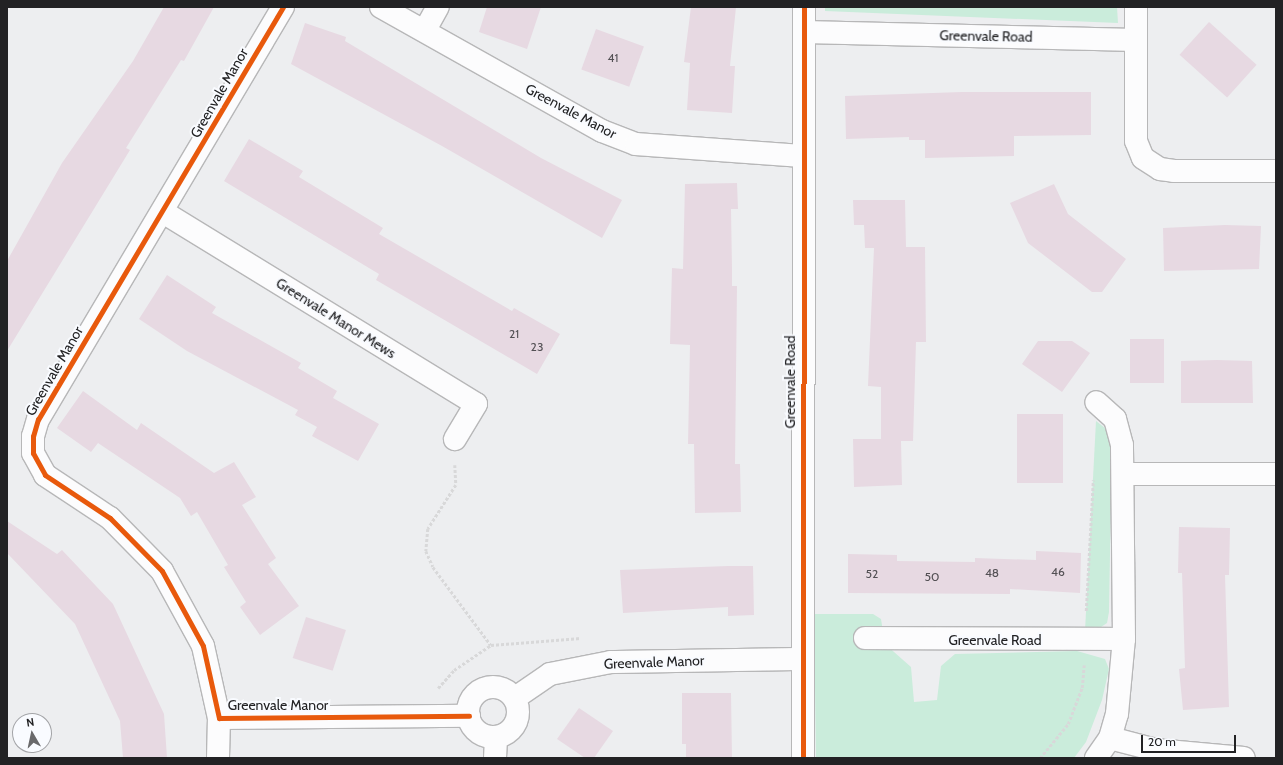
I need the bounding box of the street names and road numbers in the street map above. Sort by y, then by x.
street label: Greenvale Road [939,27,1033,45]
street label: Greenvale Manor [187,45,251,141]
street label: Greenvale Manor [523,80,619,142]
street label: Greenvale Manor Mews [273,274,399,362]
street label: Greenvale Manor [22,323,86,419]
street label: Greenvale Road [782,336,798,428]
street label: Greenvale Road [949,632,1041,648]
street label: Greenvale Manor [603,652,705,672]
street label: Greenvale Manor [228,697,328,713]

